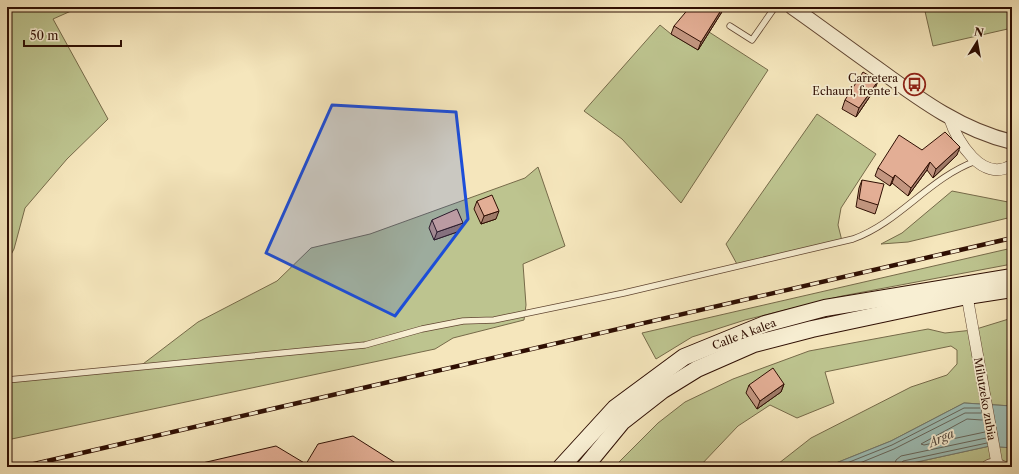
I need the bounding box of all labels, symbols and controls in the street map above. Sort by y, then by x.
scale bar [24,22,121,48]
north arrow [957,22,997,62]
text: N [973,24,985,40]
text: 50 m [30,28,59,43]
place label: Carretera Echauri, frente 1 [812,71,898,98]
bus stop icon: Carretera Echauri, frente 1 [901,71,927,97]
street label: Calle A kalea [710,315,778,353]
street label: Milutzeko zubia [971,356,999,442]
water label: Arga [924,426,956,451]

